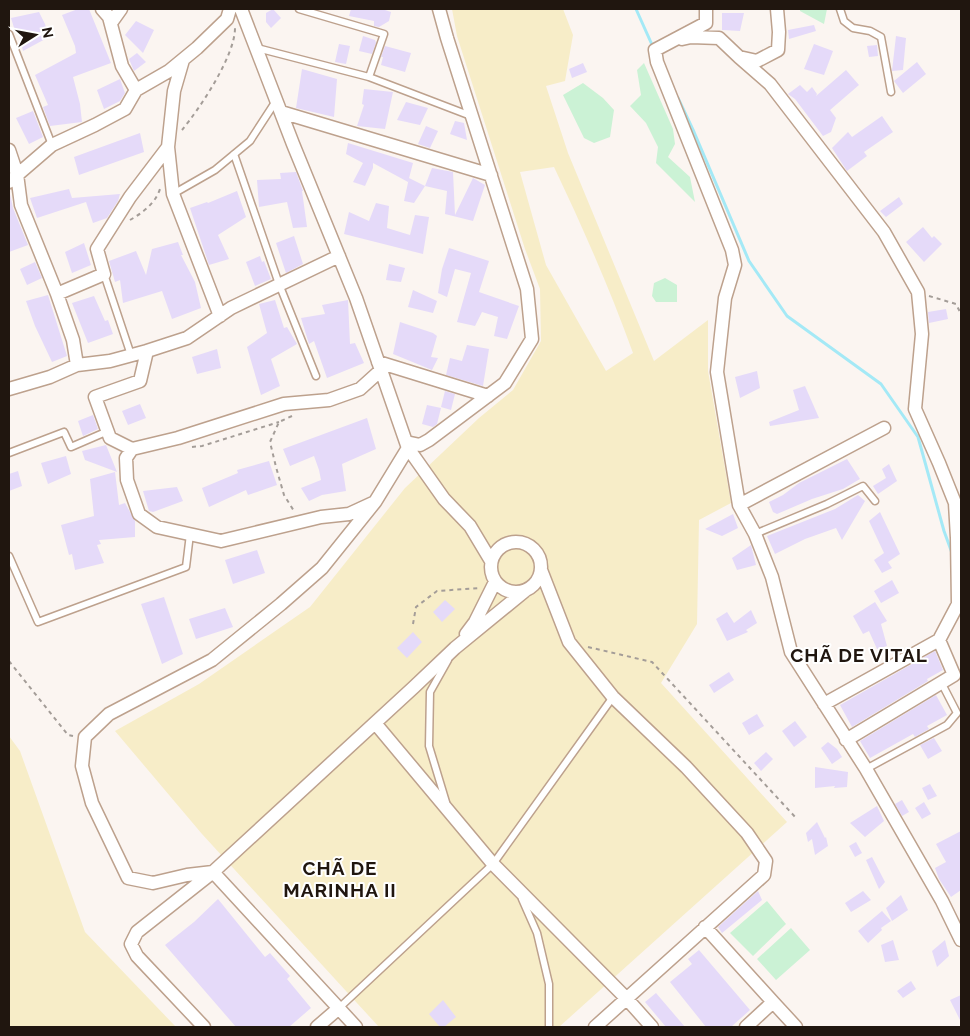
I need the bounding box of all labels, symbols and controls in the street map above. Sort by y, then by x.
north arrow [10,10,60,60]
text: N [39,26,57,39]
district label: CHÃ DE VITAL [790,644,928,666]
district label: CHÃ DE MARINHA II [283,857,397,901]

